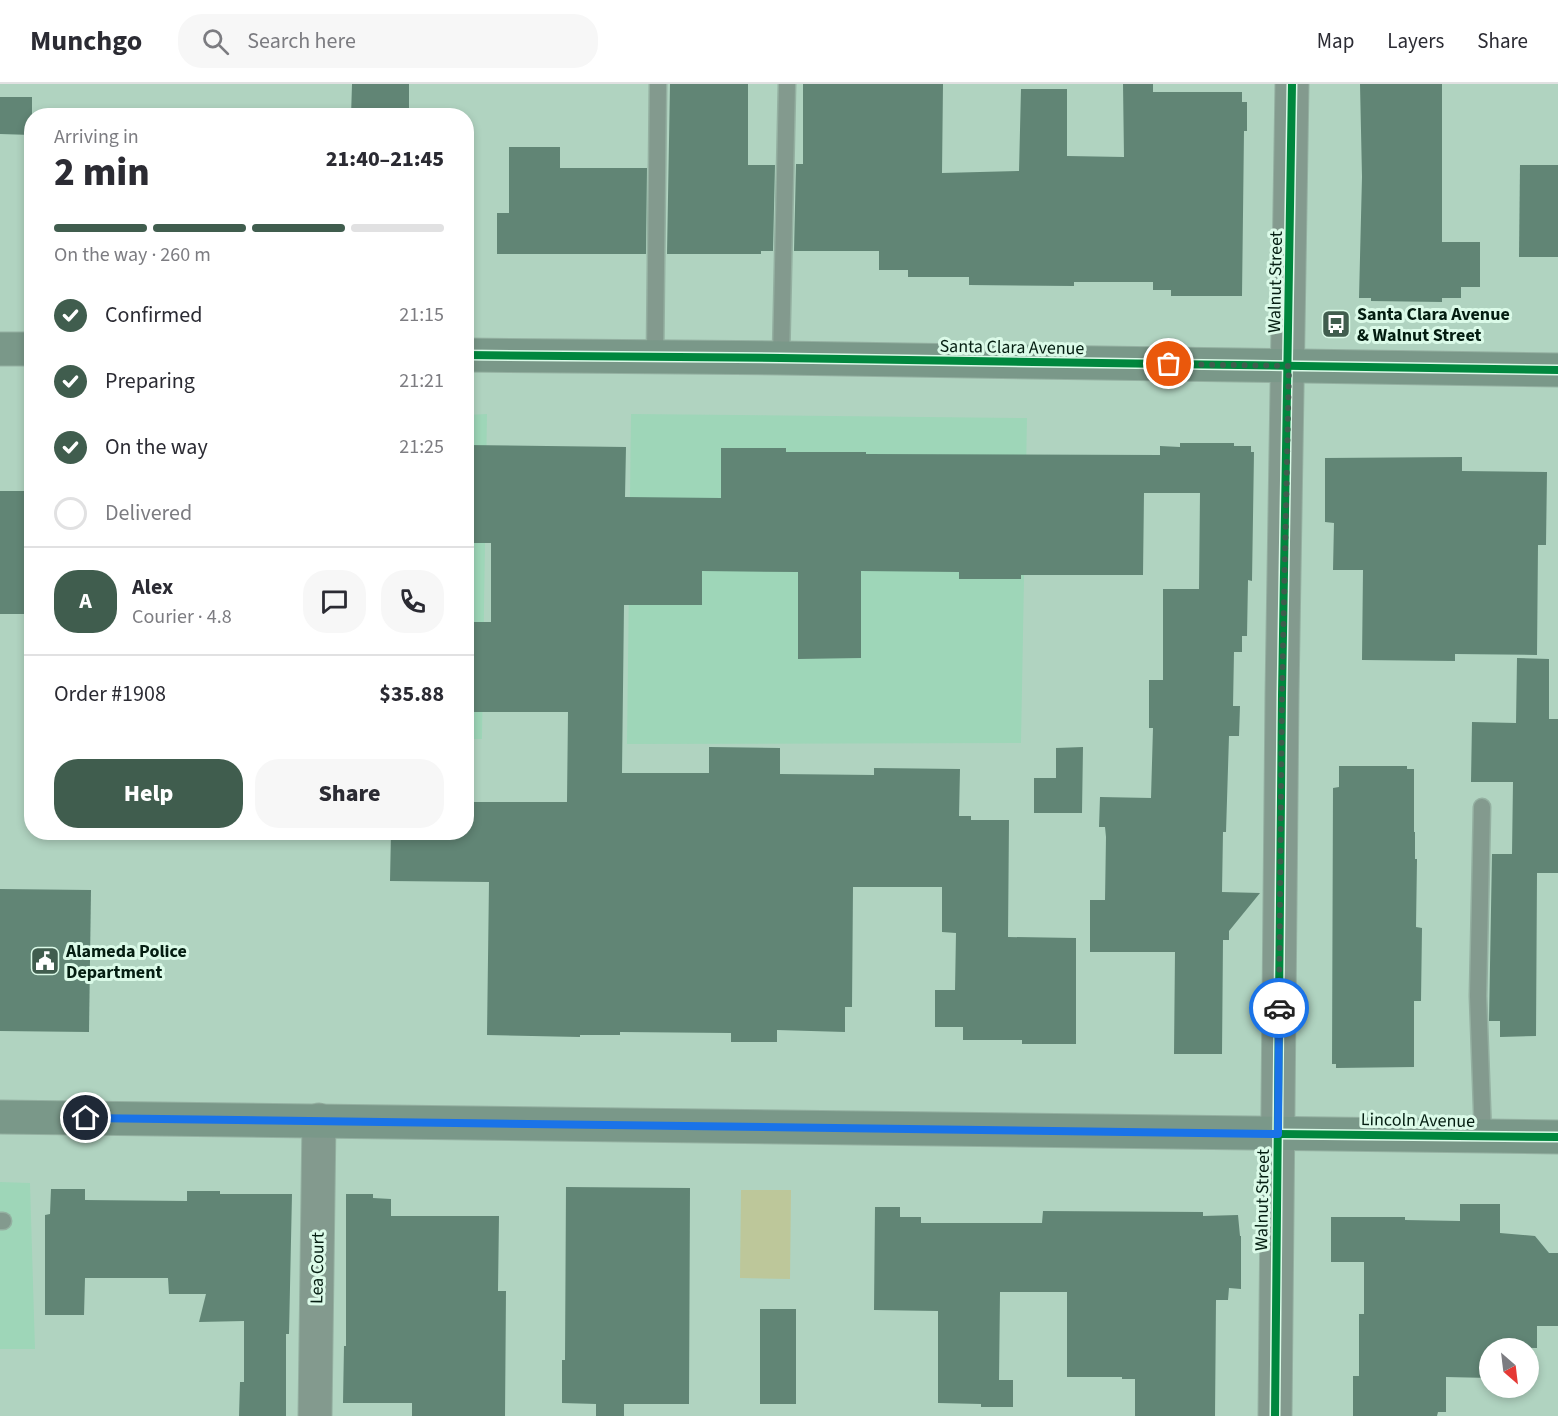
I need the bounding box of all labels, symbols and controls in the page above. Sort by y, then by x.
search box [178,14,598,68]
text: Munchgo [30,21,142,61]
icon: search [199,25,232,58]
text: Search here [247,25,356,57]
text: Map [1317,26,1354,56]
text: Layers [1387,26,1444,56]
text: Share [1477,26,1528,56]
text: Arriving in [54,123,139,151]
text: 21:40–21:45 [326,143,444,175]
text: 2 min [54,145,150,201]
street label: Walnut Street [1262,231,1289,333]
text: On the way · 260 m [54,241,211,269]
icon: check [54,299,87,332]
text: Confirmed [105,299,202,331]
text: 21:15 [399,301,444,329]
place label: Santa Clara Avenue & Walnut Street [1357,302,1510,348]
bus stop icon: Santa Clara Avenue & Walnut Street [1320,308,1352,340]
street label: Santa Clara Avenue [939,334,1085,361]
pin [1143,338,1194,389]
icon: bag [1152,347,1185,380]
icon: check [54,365,87,398]
text: Preparing [105,365,195,397]
text: 21:21 [399,367,444,395]
icon: check [54,431,87,464]
text: On the way [105,431,208,463]
text: 21:25 [399,433,444,461]
text: Delivered [105,497,192,529]
button: chat [303,570,366,633]
button: phone [381,570,444,633]
text: Alex [132,571,173,603]
text: A [79,585,92,617]
text: Courier · 4.8 [132,603,232,631]
text: Order #1908 [54,678,166,710]
text: $35.88 [379,678,444,710]
button: Help [54,759,243,828]
button: Share [255,759,444,828]
place label: Alameda Police Department [65,939,187,985]
public building icon: Alameda Police Department [29,945,61,977]
courier [1249,978,1309,1038]
icon: car [1263,992,1296,1025]
pin [60,1092,111,1143]
icon: home [69,1101,102,1134]
street label: Lincoln Avenue [1361,1107,1475,1134]
street label: Walnut Street [1249,1149,1276,1251]
street label: Lea Court [304,1232,331,1304]
north arrow [1479,1338,1539,1398]
map controls [1479,1338,1539,1398]

